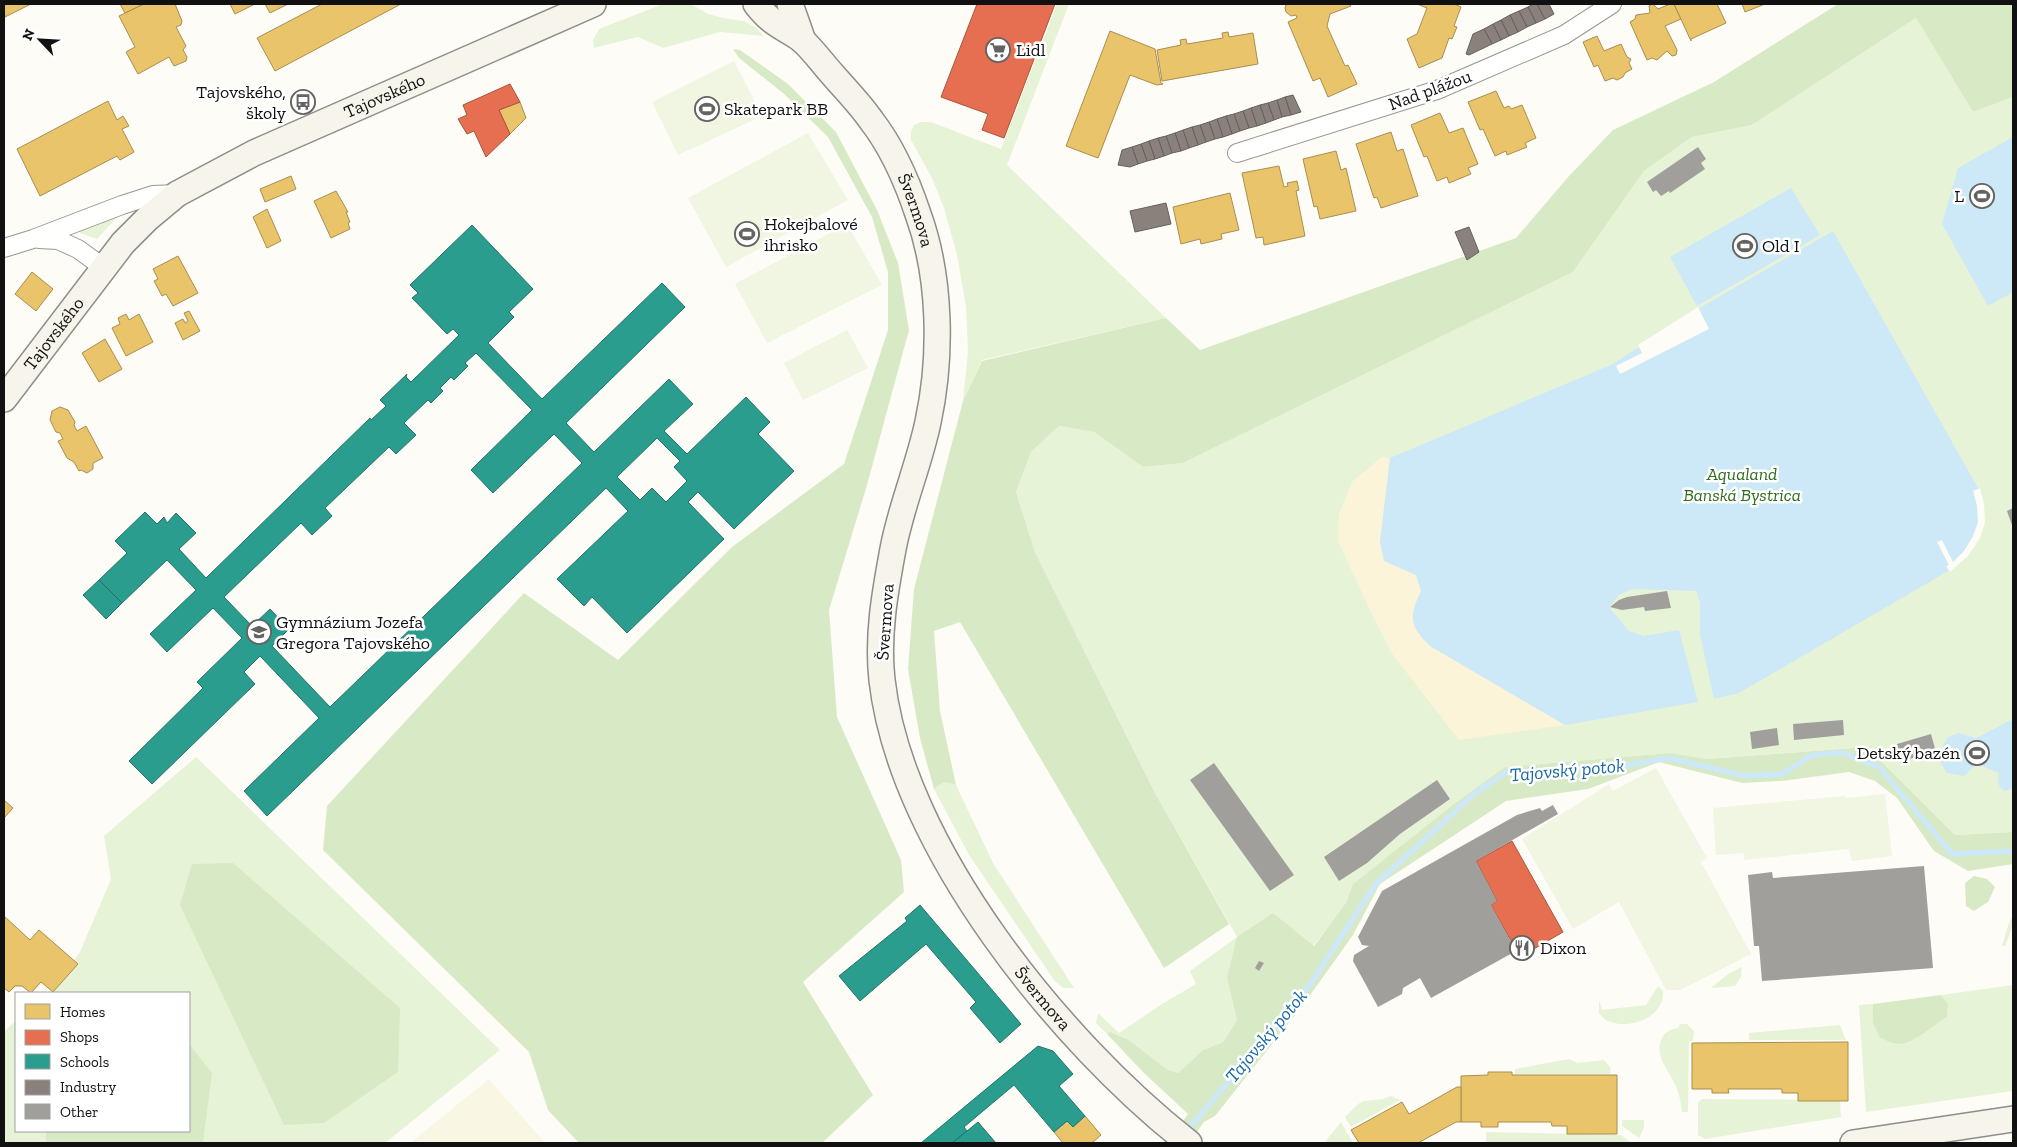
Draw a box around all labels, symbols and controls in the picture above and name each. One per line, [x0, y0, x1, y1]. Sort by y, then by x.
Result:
north arrow [15, 15, 65, 65]
text: N [19, 26, 39, 43]
supermarket icon: Lidl [985, 37, 1011, 63]
place label: Lidl [1016, 39, 1046, 61]
street label: Nad plážou [1386, 65, 1474, 115]
street label: Tajovského [340, 68, 429, 123]
place label: Tajovského, školy [196, 81, 287, 124]
bus stop icon: Tajovského, školy [290, 89, 316, 115]
sports icon: Skatepark BB [694, 96, 720, 122]
place label: Skatepark BB [724, 98, 828, 120]
street label: Švermova [893, 170, 938, 250]
sports icon: L [1969, 183, 1995, 209]
place label: L [1954, 185, 1964, 207]
place label: Hokejbalové ihrisko [764, 213, 858, 256]
sports icon: Hokejbalové ihrisko [734, 221, 760, 247]
sports icon: Old I [1732, 233, 1758, 259]
place label: Old I [1762, 235, 1800, 257]
street label: Tajovského [19, 293, 89, 375]
park label: Aqualand Banská Bystrica [1683, 463, 1801, 506]
street label: Švermova [871, 583, 899, 661]
place label: Gymnázium Jozefa Gregora Tajovského [276, 611, 430, 654]
school or university icon: Gymnázium Jozefa Gregora Tajovského [246, 619, 272, 645]
sports icon: Detský bazén [1964, 740, 1990, 766]
place label: Detský bazén [1857, 742, 1961, 764]
water label: Tajovský potok [1509, 754, 1625, 786]
restaurant icon: Dixon [1509, 935, 1535, 961]
place label: Dixon [1540, 937, 1587, 959]
street label: Švermova [1010, 962, 1076, 1035]
water label: Tajovský potok [1220, 985, 1312, 1087]
legend [15, 992, 190, 1132]
text: Homes [60, 1003, 105, 1021]
text: Shops [60, 1028, 99, 1046]
text: Schools [60, 1053, 109, 1071]
text: Industry [60, 1078, 117, 1096]
text: Other [60, 1103, 98, 1121]

